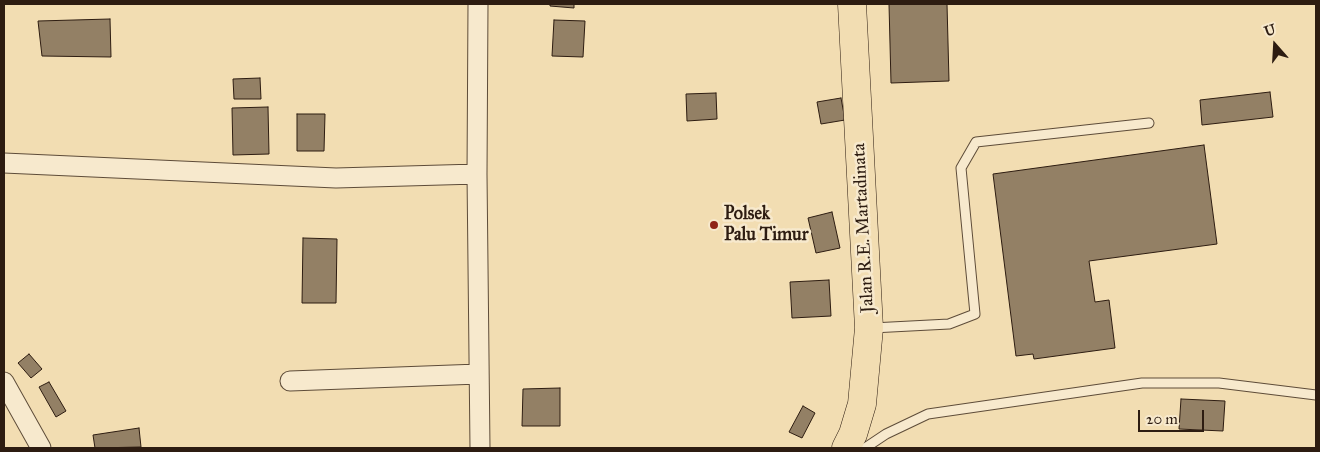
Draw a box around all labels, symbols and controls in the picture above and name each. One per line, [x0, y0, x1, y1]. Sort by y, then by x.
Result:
north arrow [1250, 20, 1300, 70]
text: U [1262, 21, 1278, 40]
street label: Jalan R.E. Martadinata [849, 143, 879, 313]
place label: Polsek Palu Timur [724, 204, 808, 246]
marker: Polsek Palu Timur [708, 219, 720, 231]
scale bar [1140, 400, 1206, 432]
text: 20 m [1146, 410, 1178, 428]

